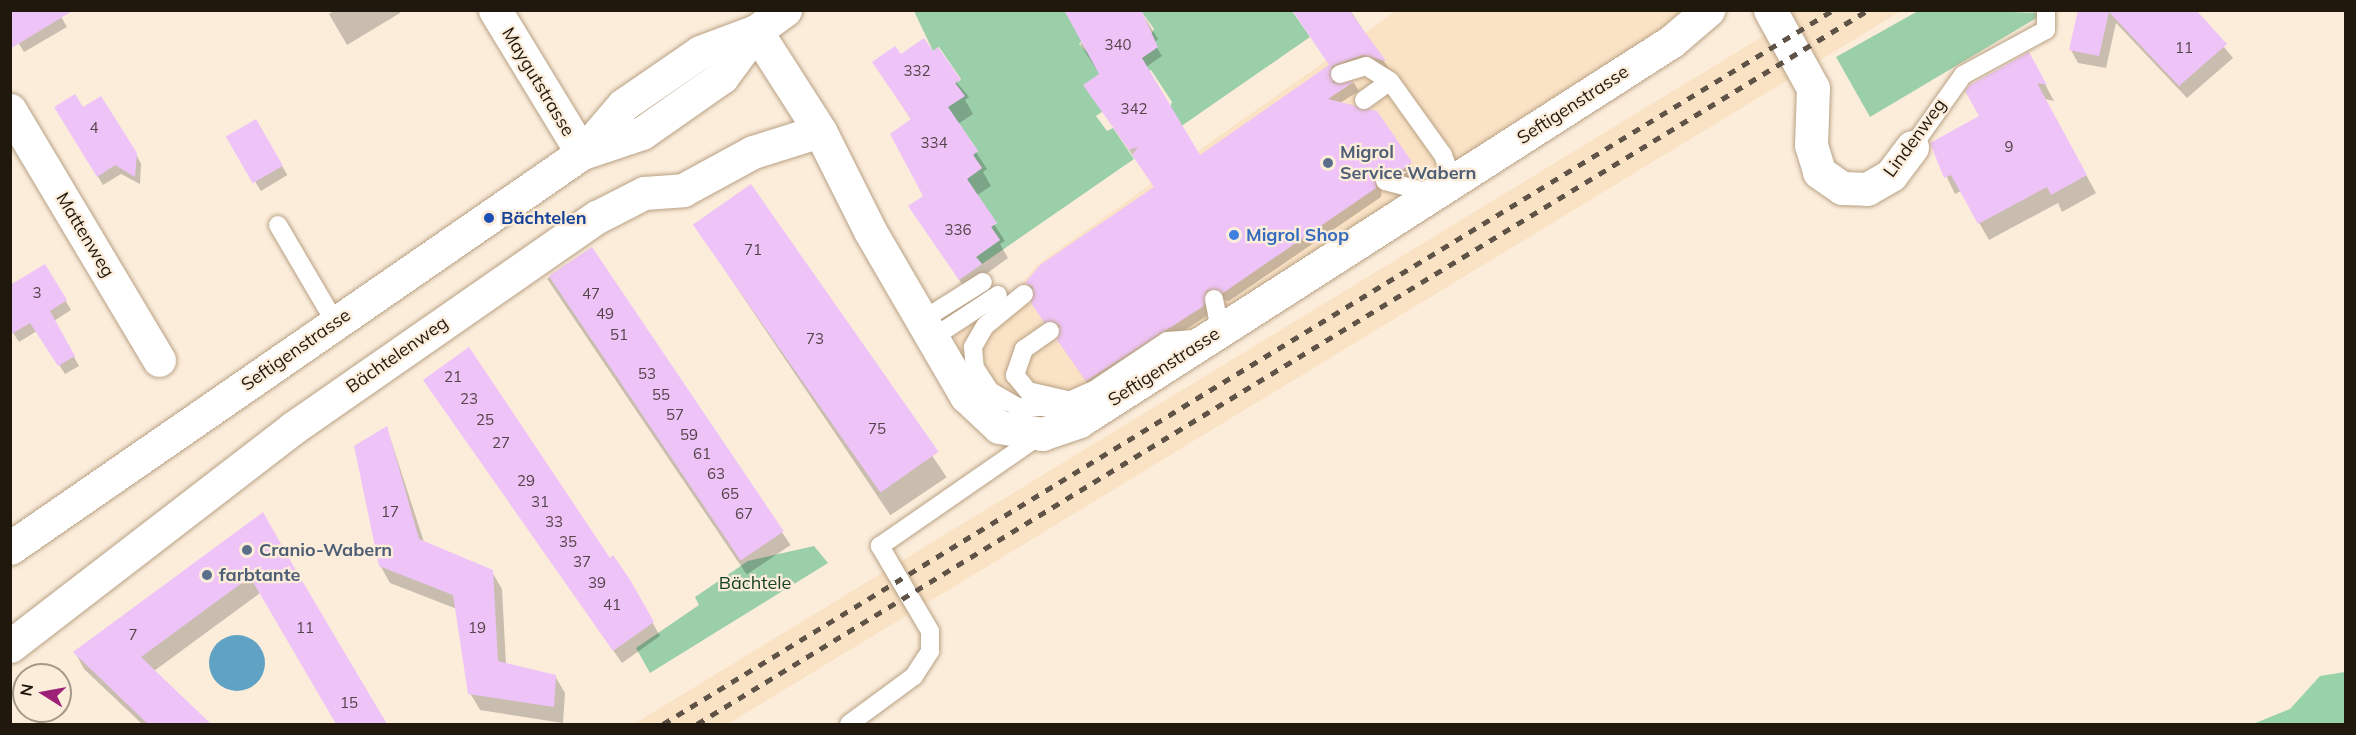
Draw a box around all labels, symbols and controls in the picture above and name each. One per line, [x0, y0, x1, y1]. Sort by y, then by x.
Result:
street label: Maygutstrasse [497, 24, 579, 140]
house number: 340 [1105, 36, 1131, 54]
house number: 11 [2175, 39, 2193, 57]
street label: Seftigenstrasse [1513, 61, 1633, 149]
house number: 332 [904, 62, 930, 80]
street label: Lindenweg [1879, 94, 1951, 182]
house number: 342 [1121, 100, 1147, 118]
house number: 4 [90, 119, 98, 137]
house number: 334 [921, 134, 947, 152]
house number: 9 [2005, 138, 2013, 156]
place label: Migrol Service Wabern [1340, 142, 1476, 184]
marker: Migrol Service Wabern [1321, 156, 1335, 170]
street label: Mattenweg [51, 189, 119, 281]
place label: Bächtelen [501, 207, 587, 229]
marker: Bächtelen [482, 211, 496, 225]
house number: 336 [945, 221, 971, 239]
place label: Migrol Shop [1246, 224, 1349, 246]
marker: Migrol Shop [1227, 228, 1241, 242]
house number: 71 [744, 241, 762, 259]
house number: 3 [33, 284, 41, 302]
house number: 47 [582, 285, 600, 303]
street label: Seftigenstrasse [237, 304, 355, 396]
house number: 49 [596, 305, 614, 323]
street label: Bächtelenweg [342, 312, 452, 398]
street label: Seftigenstrasse [1104, 323, 1224, 411]
house number: 51 [610, 326, 628, 344]
house number: 73 [806, 330, 824, 348]
house number: 53 [638, 365, 656, 383]
house number: 21 [444, 368, 462, 386]
house number: 55 [652, 386, 670, 404]
house number: 23 [460, 390, 478, 408]
house number: 57 [666, 406, 684, 424]
house number: 25 [476, 411, 494, 429]
house number: 75 [868, 420, 886, 438]
house number: 59 [680, 426, 698, 444]
house number: 27 [492, 434, 510, 452]
house number: 61 [693, 445, 711, 463]
house number: 63 [707, 465, 725, 483]
house number: 29 [517, 472, 535, 490]
house number: 65 [721, 485, 739, 503]
house number: 31 [531, 493, 549, 511]
house number: 17 [381, 503, 399, 521]
house number: 67 [735, 505, 753, 523]
house number: 33 [545, 513, 563, 531]
house number: 35 [559, 533, 577, 551]
place label: Cranio-Wabern [259, 539, 392, 561]
marker: Cranio-Wabern [240, 543, 254, 557]
house number: 37 [573, 553, 591, 571]
place label: farbtante [219, 564, 300, 586]
marker: farbtante [200, 568, 214, 582]
park label: Bächtele [719, 572, 791, 594]
house number: 39 [588, 574, 606, 592]
house number: 41 [603, 596, 621, 614]
house number: 11 [296, 619, 314, 637]
house number: 19 [468, 619, 486, 637]
house number: 7 [129, 626, 137, 644]
north arrow [12, 663, 72, 723]
text: N [15, 682, 37, 698]
house number: 15 [340, 694, 358, 712]

